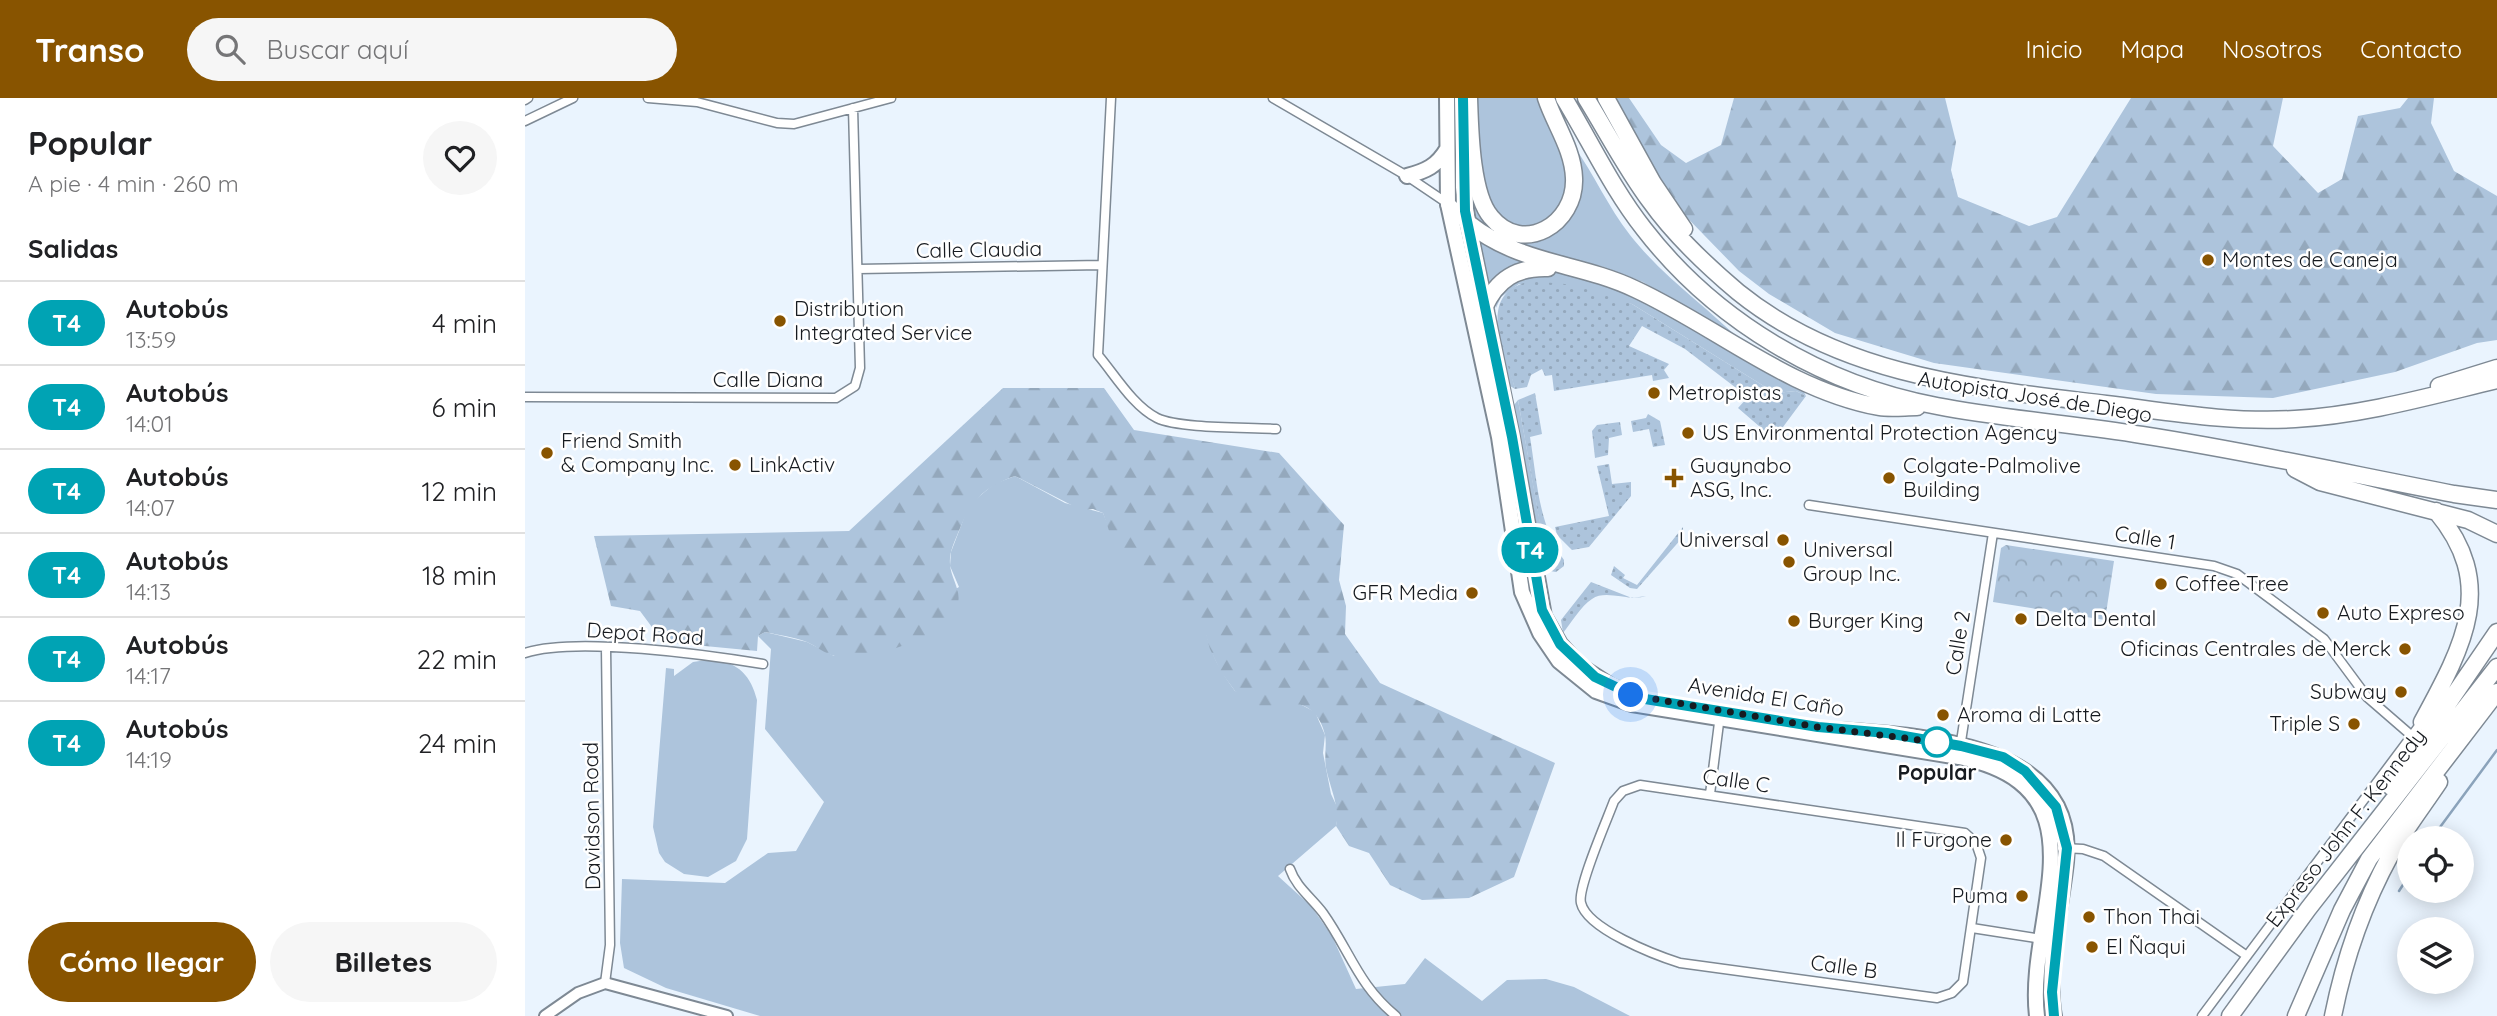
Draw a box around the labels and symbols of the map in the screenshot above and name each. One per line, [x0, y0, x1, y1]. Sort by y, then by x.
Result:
street label: Calle Claudia [916, 235, 1042, 263]
place label: Montes de Caneja [2222, 246, 2398, 272]
marker: Montes de Caneja [2200, 252, 2216, 268]
place label: Distribution Integrated Service [794, 295, 972, 345]
marker: Distribution Integrated Service [772, 313, 788, 329]
street label: Autopista José de Diego [1916, 365, 2154, 427]
street label: Calle Diana [713, 366, 823, 392]
place label: Metropistas [1668, 379, 1781, 405]
marker: Metropistas [1646, 385, 1662, 401]
place label: US Environmental Protection Agency [1702, 419, 2058, 445]
marker: US Environmental Protection Agency [1680, 425, 1696, 441]
place label: Friend Smith & Company Inc. [561, 427, 714, 477]
marker: Friend Smith & Company Inc. [539, 445, 555, 461]
place label: LinkActiv [749, 451, 835, 477]
place label: Guaynabo ASG, Inc. [1690, 452, 1791, 502]
place label: Colgate-Palmolive Building [1903, 452, 2081, 502]
marker: LinkActiv [727, 457, 743, 473]
marker: Guaynabo ASG, Inc. [1664, 468, 1684, 488]
marker: Colgate-Palmolive Building [1881, 470, 1897, 486]
street label: Calle 1 [2113, 519, 2177, 555]
place label: Universal [1679, 526, 1769, 552]
line badge: T4 [1499, 527, 1561, 573]
marker: Universal [1775, 532, 1791, 548]
place label: Universal Group Inc. [1803, 536, 1900, 586]
marker: Universal Group Inc. [1781, 554, 1797, 570]
place label: Coffee Tree [2175, 570, 2289, 596]
marker: Coffee Tree [2153, 576, 2169, 592]
place label: GFR Media [1353, 579, 1458, 605]
marker: GFR Media [1464, 585, 1480, 601]
place label: Auto Expreso [2337, 599, 2465, 625]
place label: Delta Dental [2035, 605, 2156, 631]
marker: Auto Expreso [2315, 605, 2331, 621]
place label: Burger King [1808, 607, 1924, 633]
street label: Calle 2 [1939, 609, 1975, 677]
marker: Delta Dental [2013, 611, 2029, 627]
marker: Burger King [1786, 613, 1802, 629]
street label: Depot Road [586, 616, 705, 650]
place label: Oficinas Centrales de Merck [2120, 635, 2391, 661]
marker: Oficinas Centrales de Merck [2397, 641, 2413, 657]
street label: Avenida El Caño [1686, 671, 1846, 721]
your location [1613, 677, 1648, 712]
place label: Subway [2310, 678, 2387, 704]
marker: Subway [2393, 684, 2409, 700]
place label: Aroma di Latte [1957, 701, 2101, 727]
marker: Aroma di Latte [1935, 707, 1951, 723]
place label: Triple S [2269, 710, 2340, 736]
marker: Triple S [2346, 716, 2362, 732]
street label: Expreso John F. Kennedy [2260, 723, 2431, 932]
marker: Popular [1922, 727, 1952, 757]
street label: Davidson Road [577, 742, 605, 890]
place label: Popular [1897, 759, 1977, 785]
street label: Calle C [1701, 762, 1772, 798]
place label: Il Furgone [1896, 826, 1992, 852]
marker: Il Furgone [1998, 832, 2014, 848]
place label: Puma [1952, 882, 2008, 908]
marker: Puma [2014, 888, 2030, 904]
place label: Thon Thai [2103, 903, 2200, 929]
marker: Thon Thai [2081, 909, 2097, 925]
place label: El Ñaqui [2106, 933, 2186, 959]
marker: El Ñaqui [2084, 939, 2100, 955]
street label: Calle B [1809, 948, 1879, 984]

